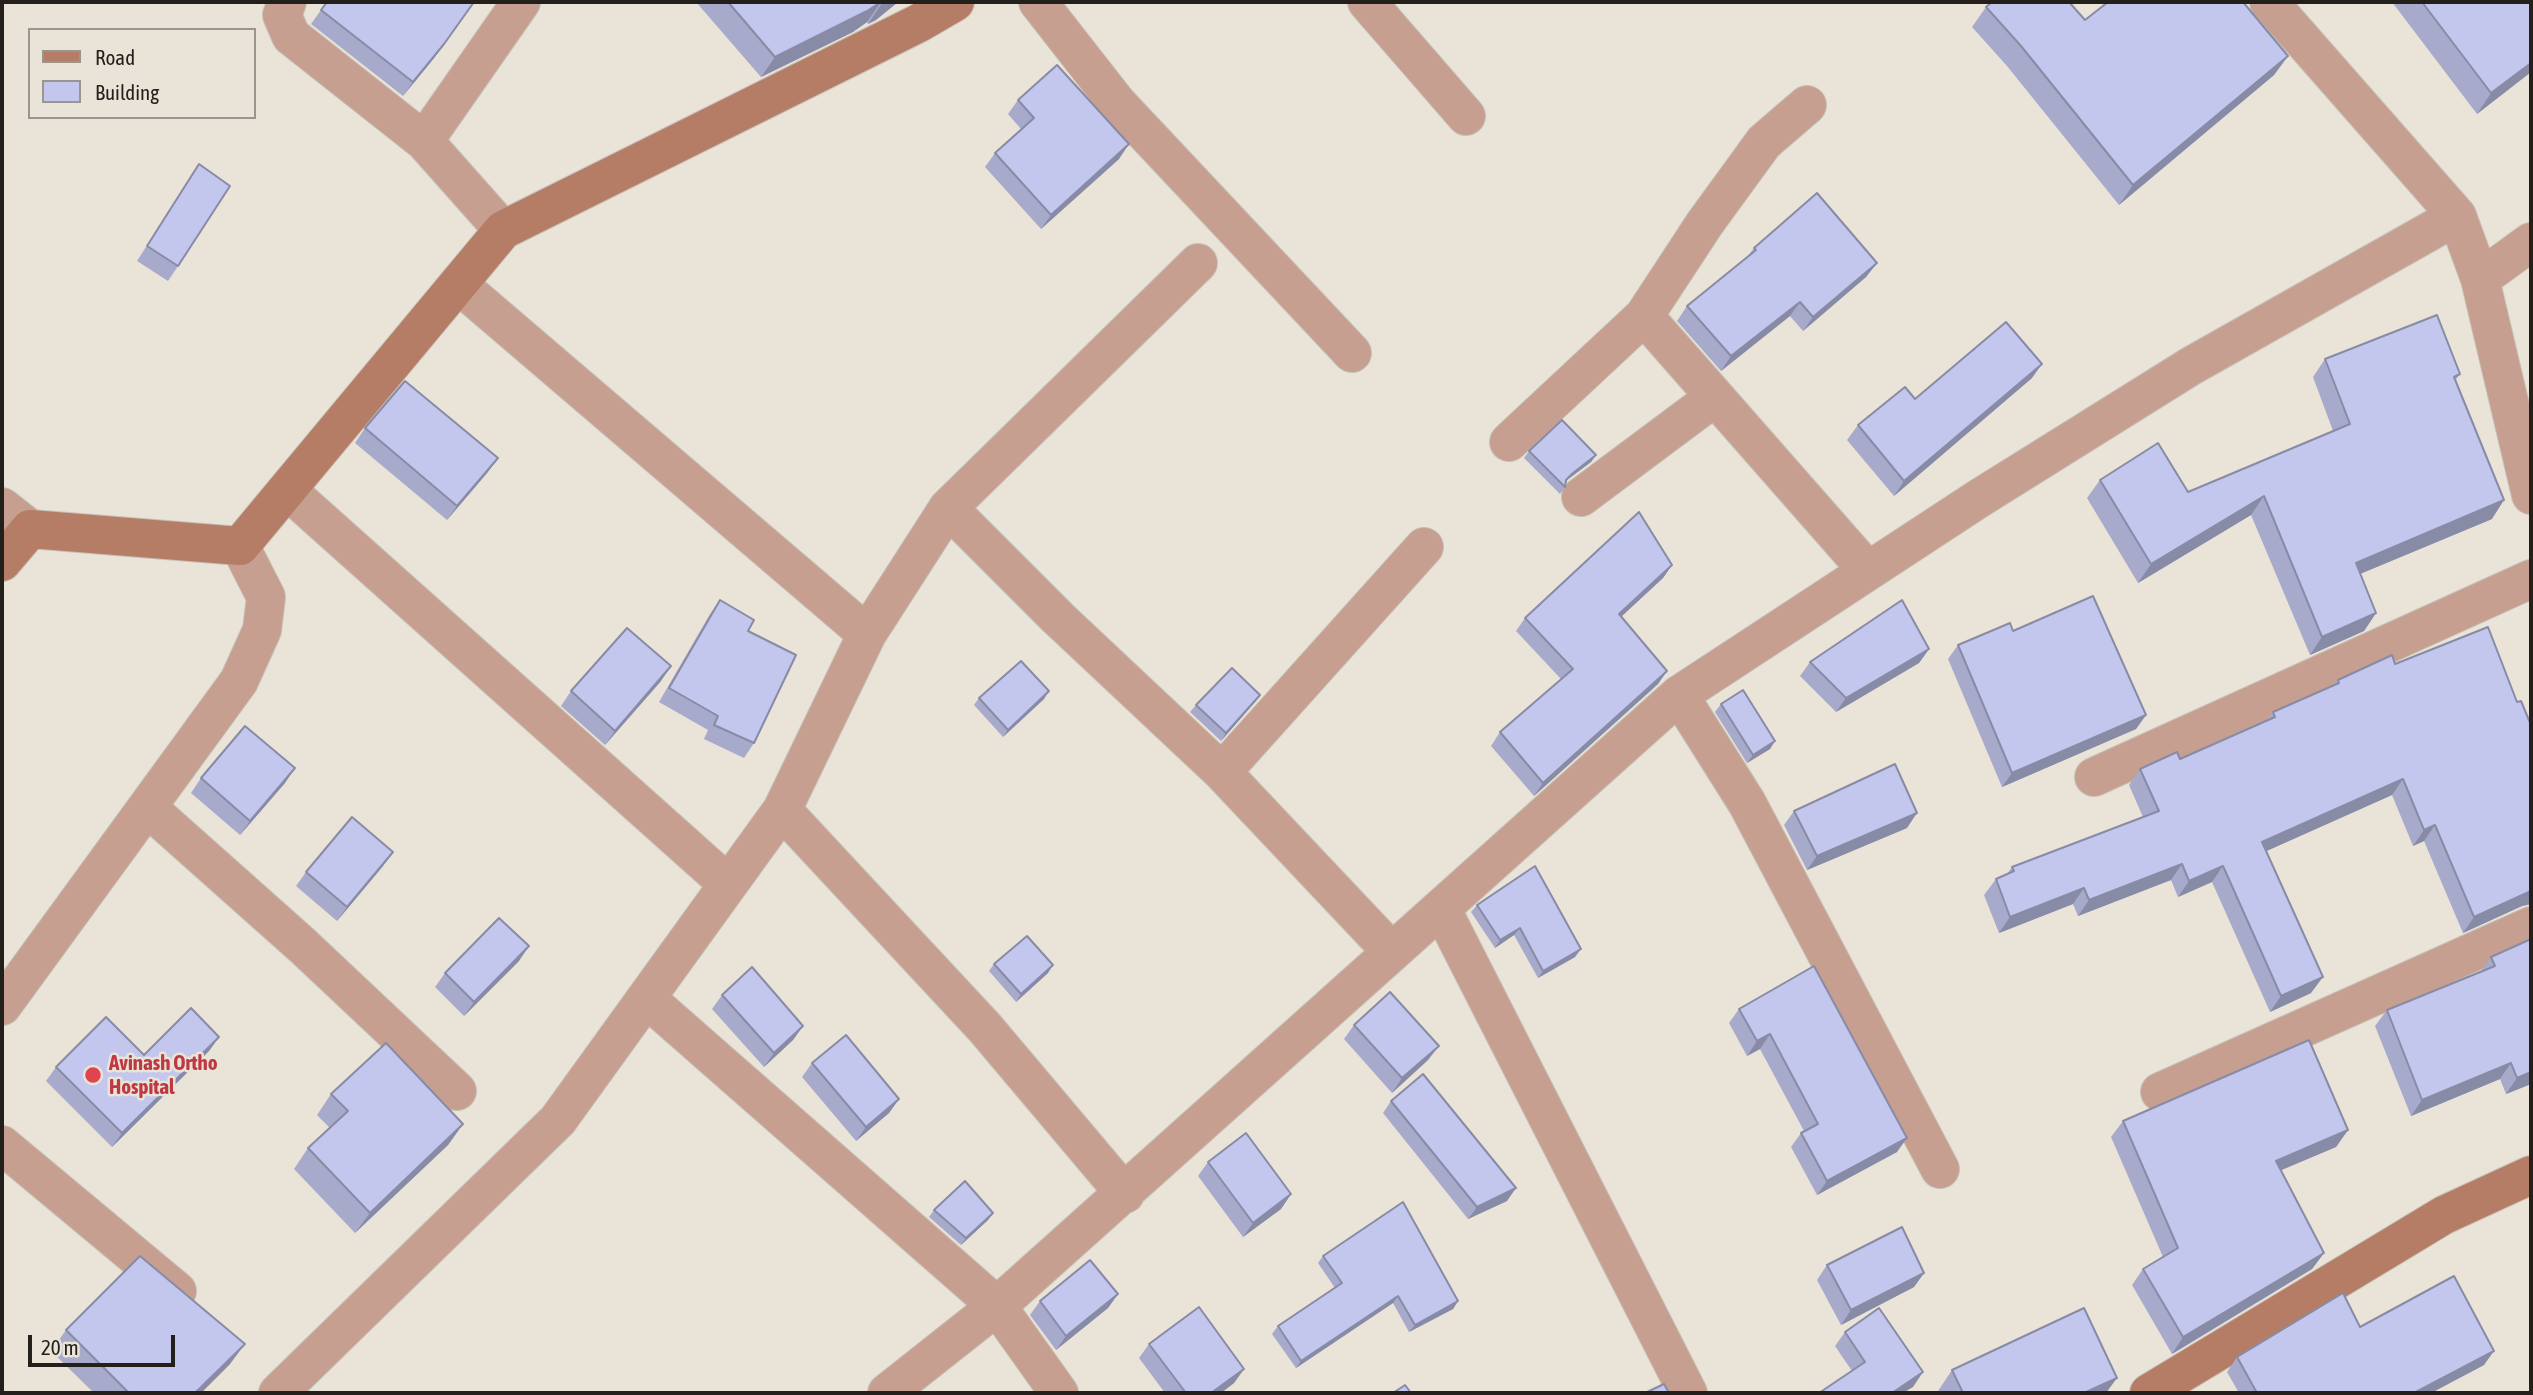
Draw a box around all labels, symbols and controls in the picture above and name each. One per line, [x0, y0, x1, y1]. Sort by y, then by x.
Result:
legend [28, 28, 256, 119]
text: Road [95, 45, 135, 69]
text: Building [95, 80, 159, 104]
place label: Avinash Ortho Hospital [109, 1050, 218, 1100]
marker: Avinash Ortho Hospital [83, 1065, 103, 1085]
scale bar [32, 1322, 178, 1366]
text: 20 m [41, 1335, 79, 1359]

